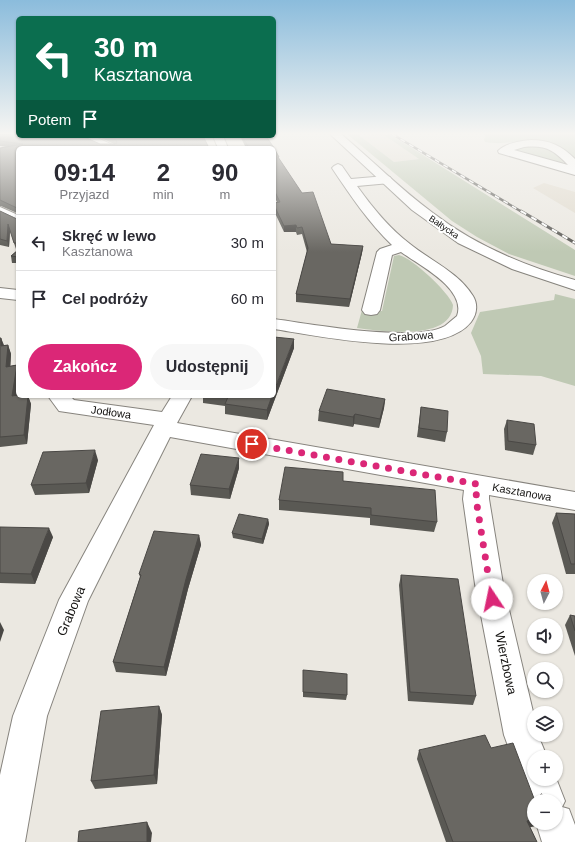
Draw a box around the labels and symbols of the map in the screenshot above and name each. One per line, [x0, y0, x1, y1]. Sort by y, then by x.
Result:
street label: Bałtycka [427, 213, 461, 241]
street label: Grabowa [388, 328, 435, 344]
street label: Jodłowa [90, 403, 133, 421]
pin [235, 427, 269, 461]
street label: Kasztanowa [491, 481, 553, 503]
north arrow [527, 574, 563, 610]
position arrow [471, 578, 513, 620]
street label: Grabowa [54, 583, 89, 638]
street label: Wierzbowa [492, 630, 520, 697]

